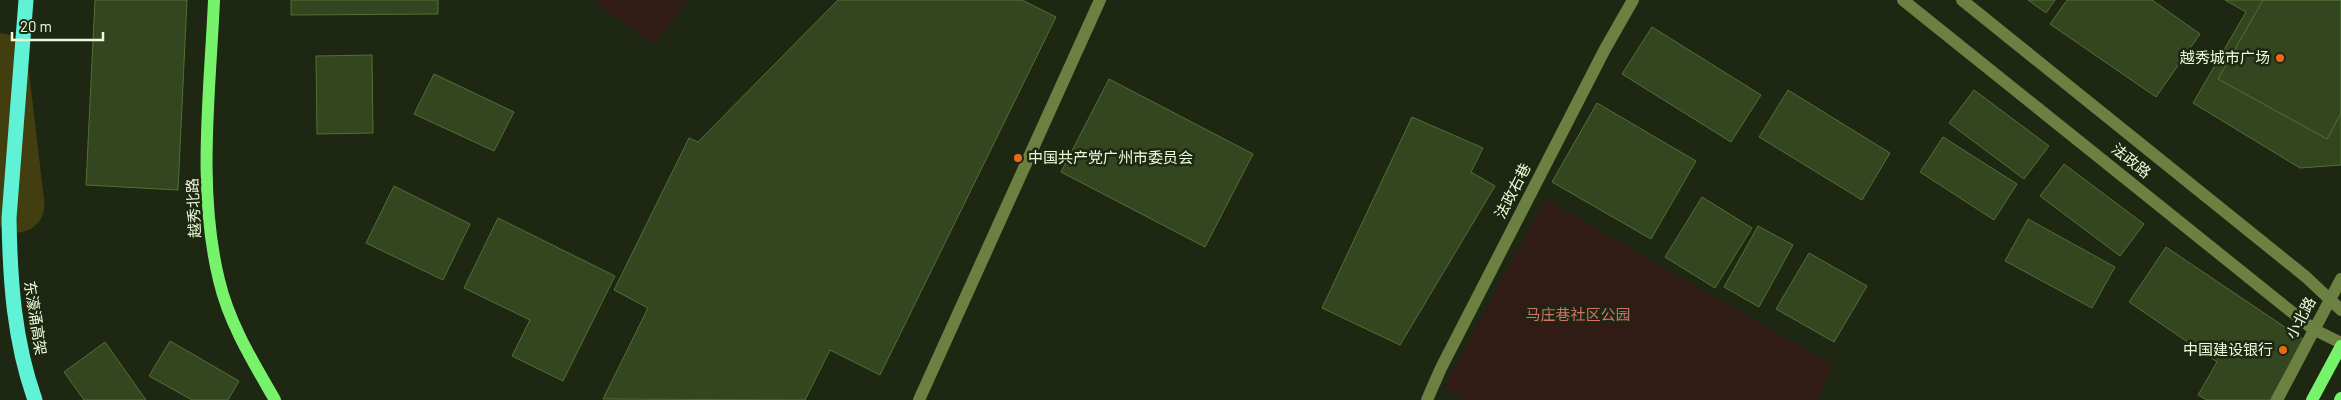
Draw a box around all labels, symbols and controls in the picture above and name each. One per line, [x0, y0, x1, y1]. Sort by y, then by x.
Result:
scale bar [12, 10, 104, 42]
text: 20 m [20, 17, 52, 35]
place label: 越秀城市广场 [2180, 48, 2270, 66]
marker: 越秀城市广场 [2274, 52, 2286, 64]
street label: 法政路 [2108, 139, 2155, 181]
place label: 中国共产党广州市委员会 [1028, 148, 1193, 166]
marker: 中国共产党广州市委员会 [1012, 152, 1024, 164]
street label: 法政右巷 [1490, 160, 1534, 221]
street label: 越秀北路 [182, 178, 204, 238]
street label: 东濠涌高架 [21, 279, 51, 356]
street label: 小北路 [2282, 293, 2319, 342]
park label: 马庄巷社区公园 [1525, 305, 1631, 323]
place label: 中国建设银行 [2183, 340, 2273, 358]
marker: 中国建设银行 [2277, 344, 2289, 356]

